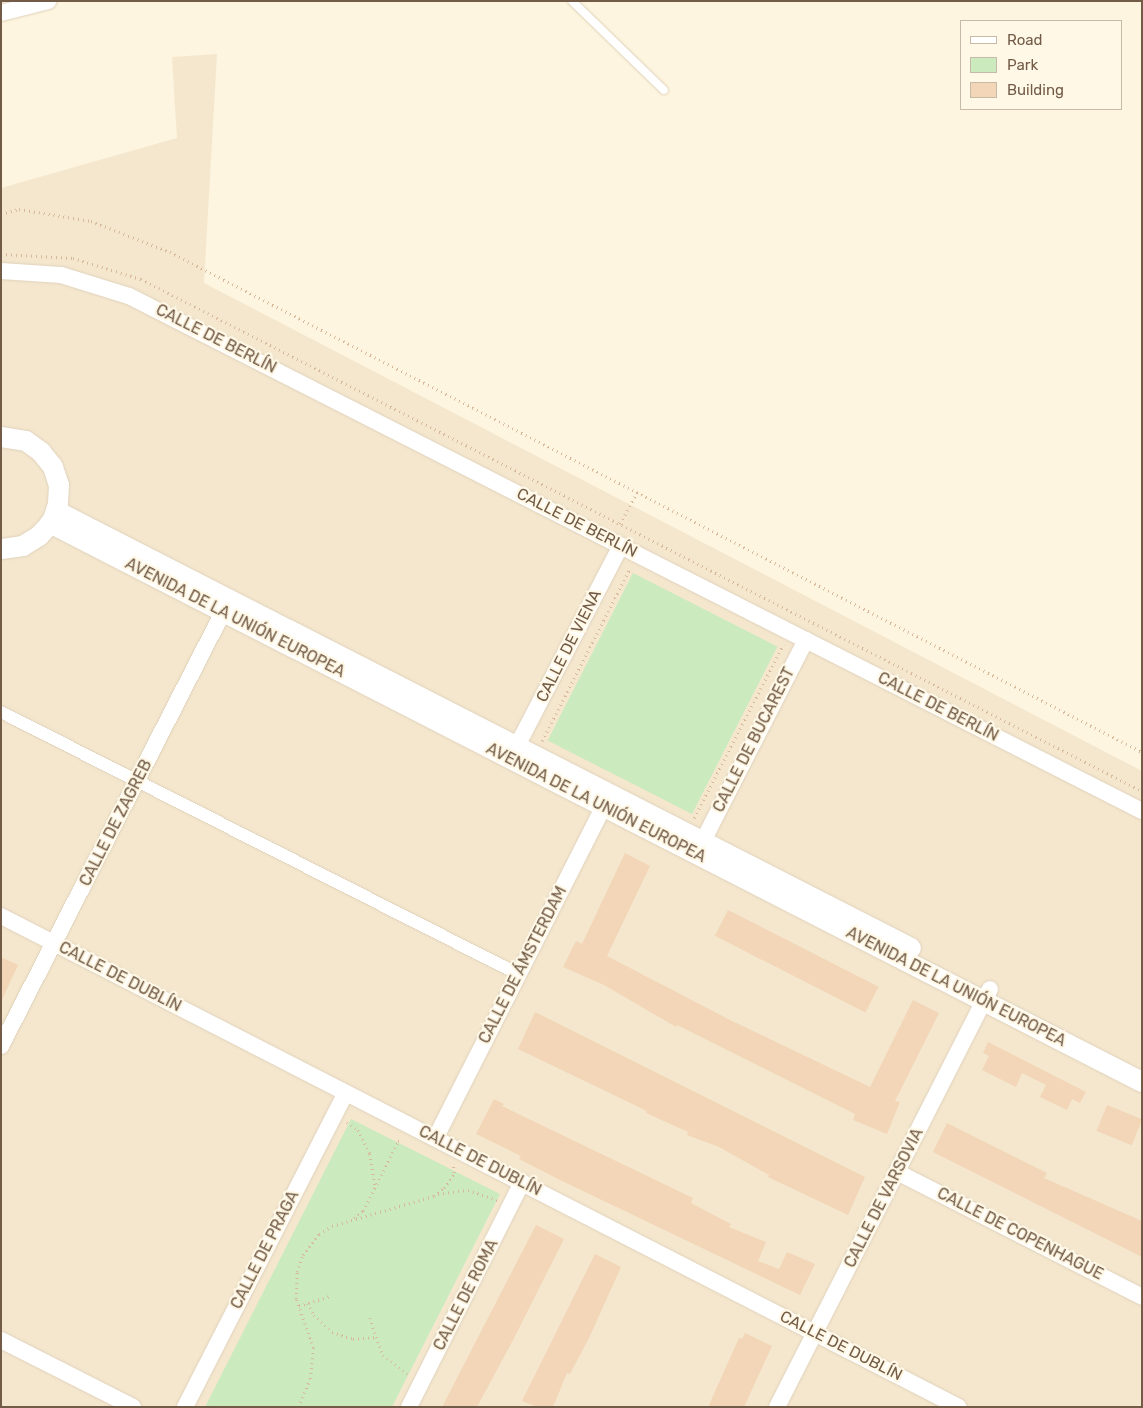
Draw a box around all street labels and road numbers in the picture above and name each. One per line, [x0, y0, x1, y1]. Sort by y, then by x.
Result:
street label: CALLE DE BERLÍN [152, 300, 280, 378]
street label: CALLE DE BERLÍN [513, 484, 641, 562]
street label: AVENIDA DE LA UNIÓN EUROPEA [122, 554, 348, 682]
street label: CALLE DE VIENA [532, 586, 606, 706]
street label: CALLE DE BUCAREST [709, 664, 799, 816]
street label: CALLE DE BERLÍN [874, 668, 1002, 746]
street label: AVENIDA DE LA UNIÓN EUROPEA [483, 739, 709, 867]
street label: CALLE DE ZAGREB [76, 757, 156, 889]
street label: CALLE DE ÁMSTERDAM [475, 883, 571, 1047]
street label: AVENIDA DE LA UNIÓN EUROPEA [843, 923, 1069, 1051]
street label: CALLE DE DUBLÍN [56, 938, 184, 1016]
street label: CALLE DE DUBLÍN [416, 1122, 544, 1200]
street label: CALLE DE VARSOVIA [840, 1125, 928, 1271]
street label: CALLE DE COPENHAGUE [934, 1184, 1106, 1284]
street label: CALLE DE PRAGA [227, 1188, 303, 1312]
street label: CALLE DE ROMA [430, 1236, 502, 1354]
street label: CALLE DE DUBLÍN [777, 1307, 905, 1385]

